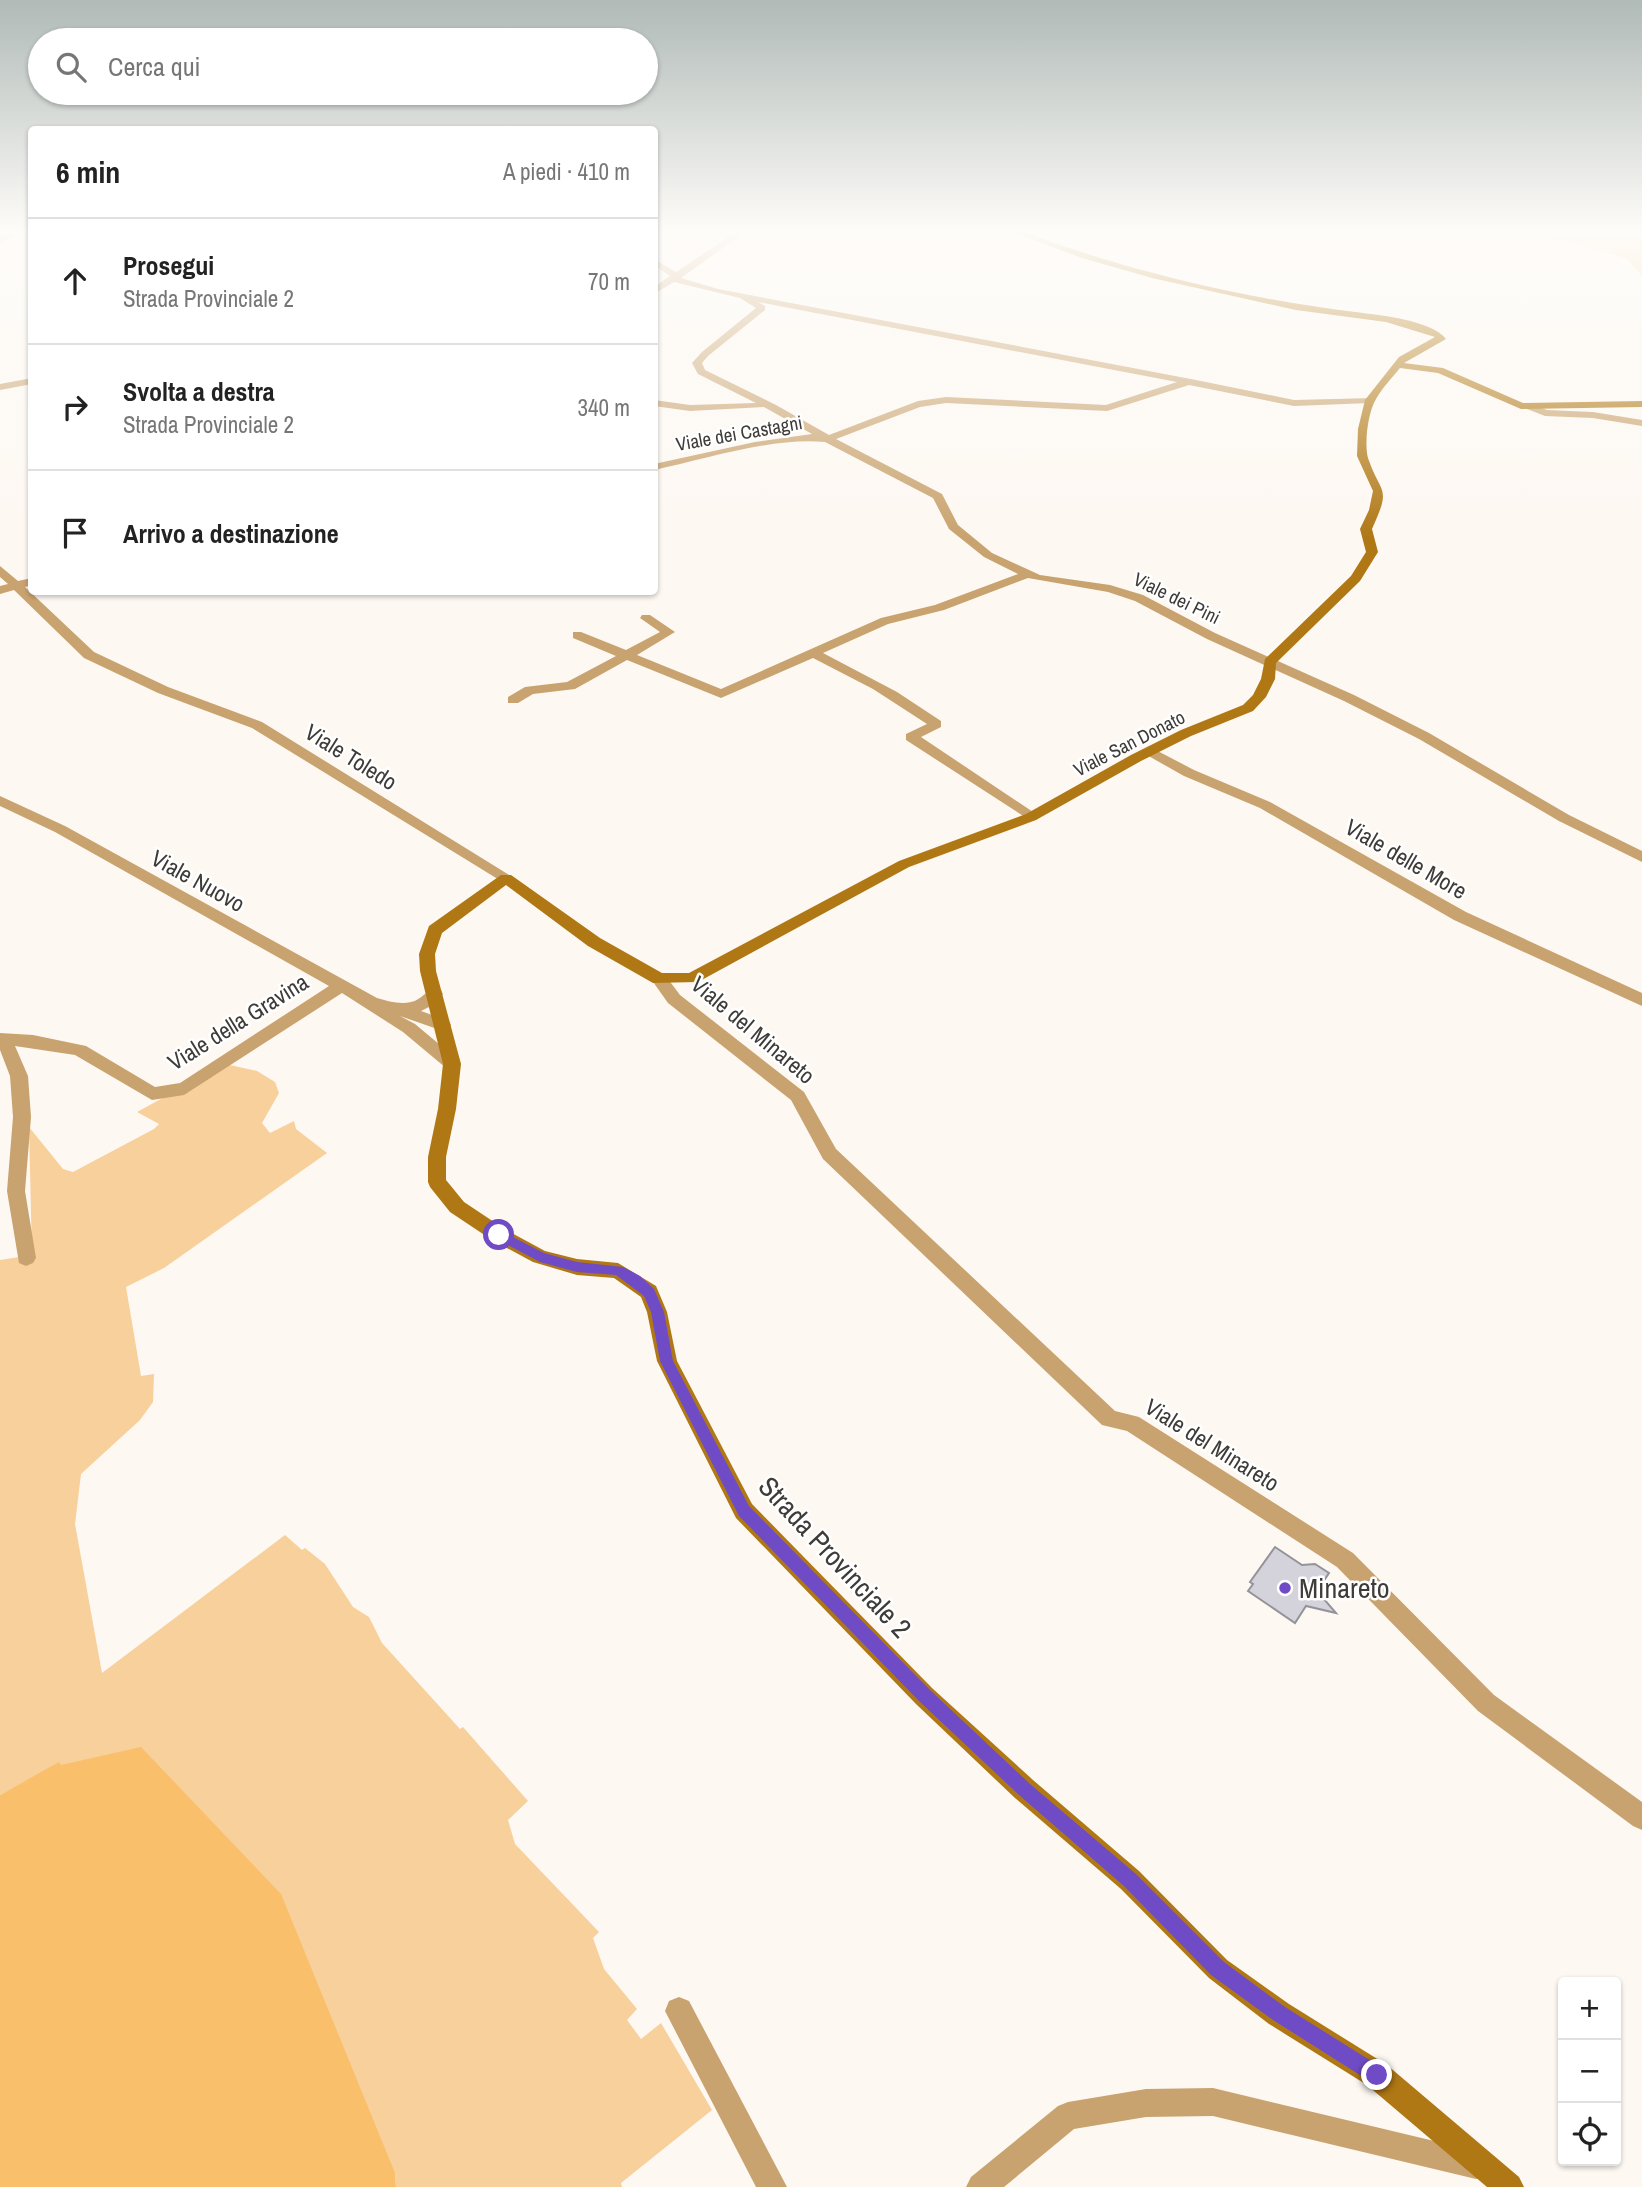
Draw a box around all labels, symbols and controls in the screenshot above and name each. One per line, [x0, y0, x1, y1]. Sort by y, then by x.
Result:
search box [28, 28, 658, 105]
icon: search [52, 48, 90, 86]
text: Cerca qui [108, 49, 200, 84]
text: 6 min [56, 152, 120, 192]
text: A piedi · 410 m [503, 156, 630, 187]
text: Prosegui [123, 248, 214, 283]
icon: ahead [56, 262, 94, 300]
text: 70 m [588, 266, 630, 297]
text: Strada Provinciale 2 [123, 283, 294, 314]
text: Svolta a destra [123, 374, 275, 409]
icon: right [56, 388, 94, 426]
text: 340 m [578, 392, 630, 423]
text: Strada Provinciale 2 [123, 409, 294, 440]
street label: Viale dei Castagni [674, 409, 804, 457]
icon: arrive [56, 514, 94, 552]
text: Arrivo a destinazione [123, 516, 339, 551]
street label: Viale dei Pini [1129, 566, 1225, 630]
street label: Viale San Donato [1069, 704, 1189, 782]
street label: Viale Toledo [299, 716, 403, 797]
street label: Viale delle More [1340, 811, 1473, 906]
street label: Viale Nuovo [146, 842, 251, 919]
street label: Viale della Gravina [162, 966, 314, 1077]
street label: Viale del Minareto [685, 969, 822, 1091]
route start [483, 1219, 514, 1250]
street label: Viale del Minareto [1139, 1391, 1285, 1498]
street label: Strada Provinciale 2 [750, 1468, 920, 1646]
place label: Minareto [1299, 1569, 1390, 1607]
marker: Minareto [1277, 1580, 1293, 1596]
map controls [1558, 1977, 1621, 2166]
button: + [1558, 1977, 1621, 2040]
button: − [1558, 2040, 1621, 2103]
route end [1361, 2059, 1392, 2090]
button: locate [1558, 2103, 1621, 2166]

